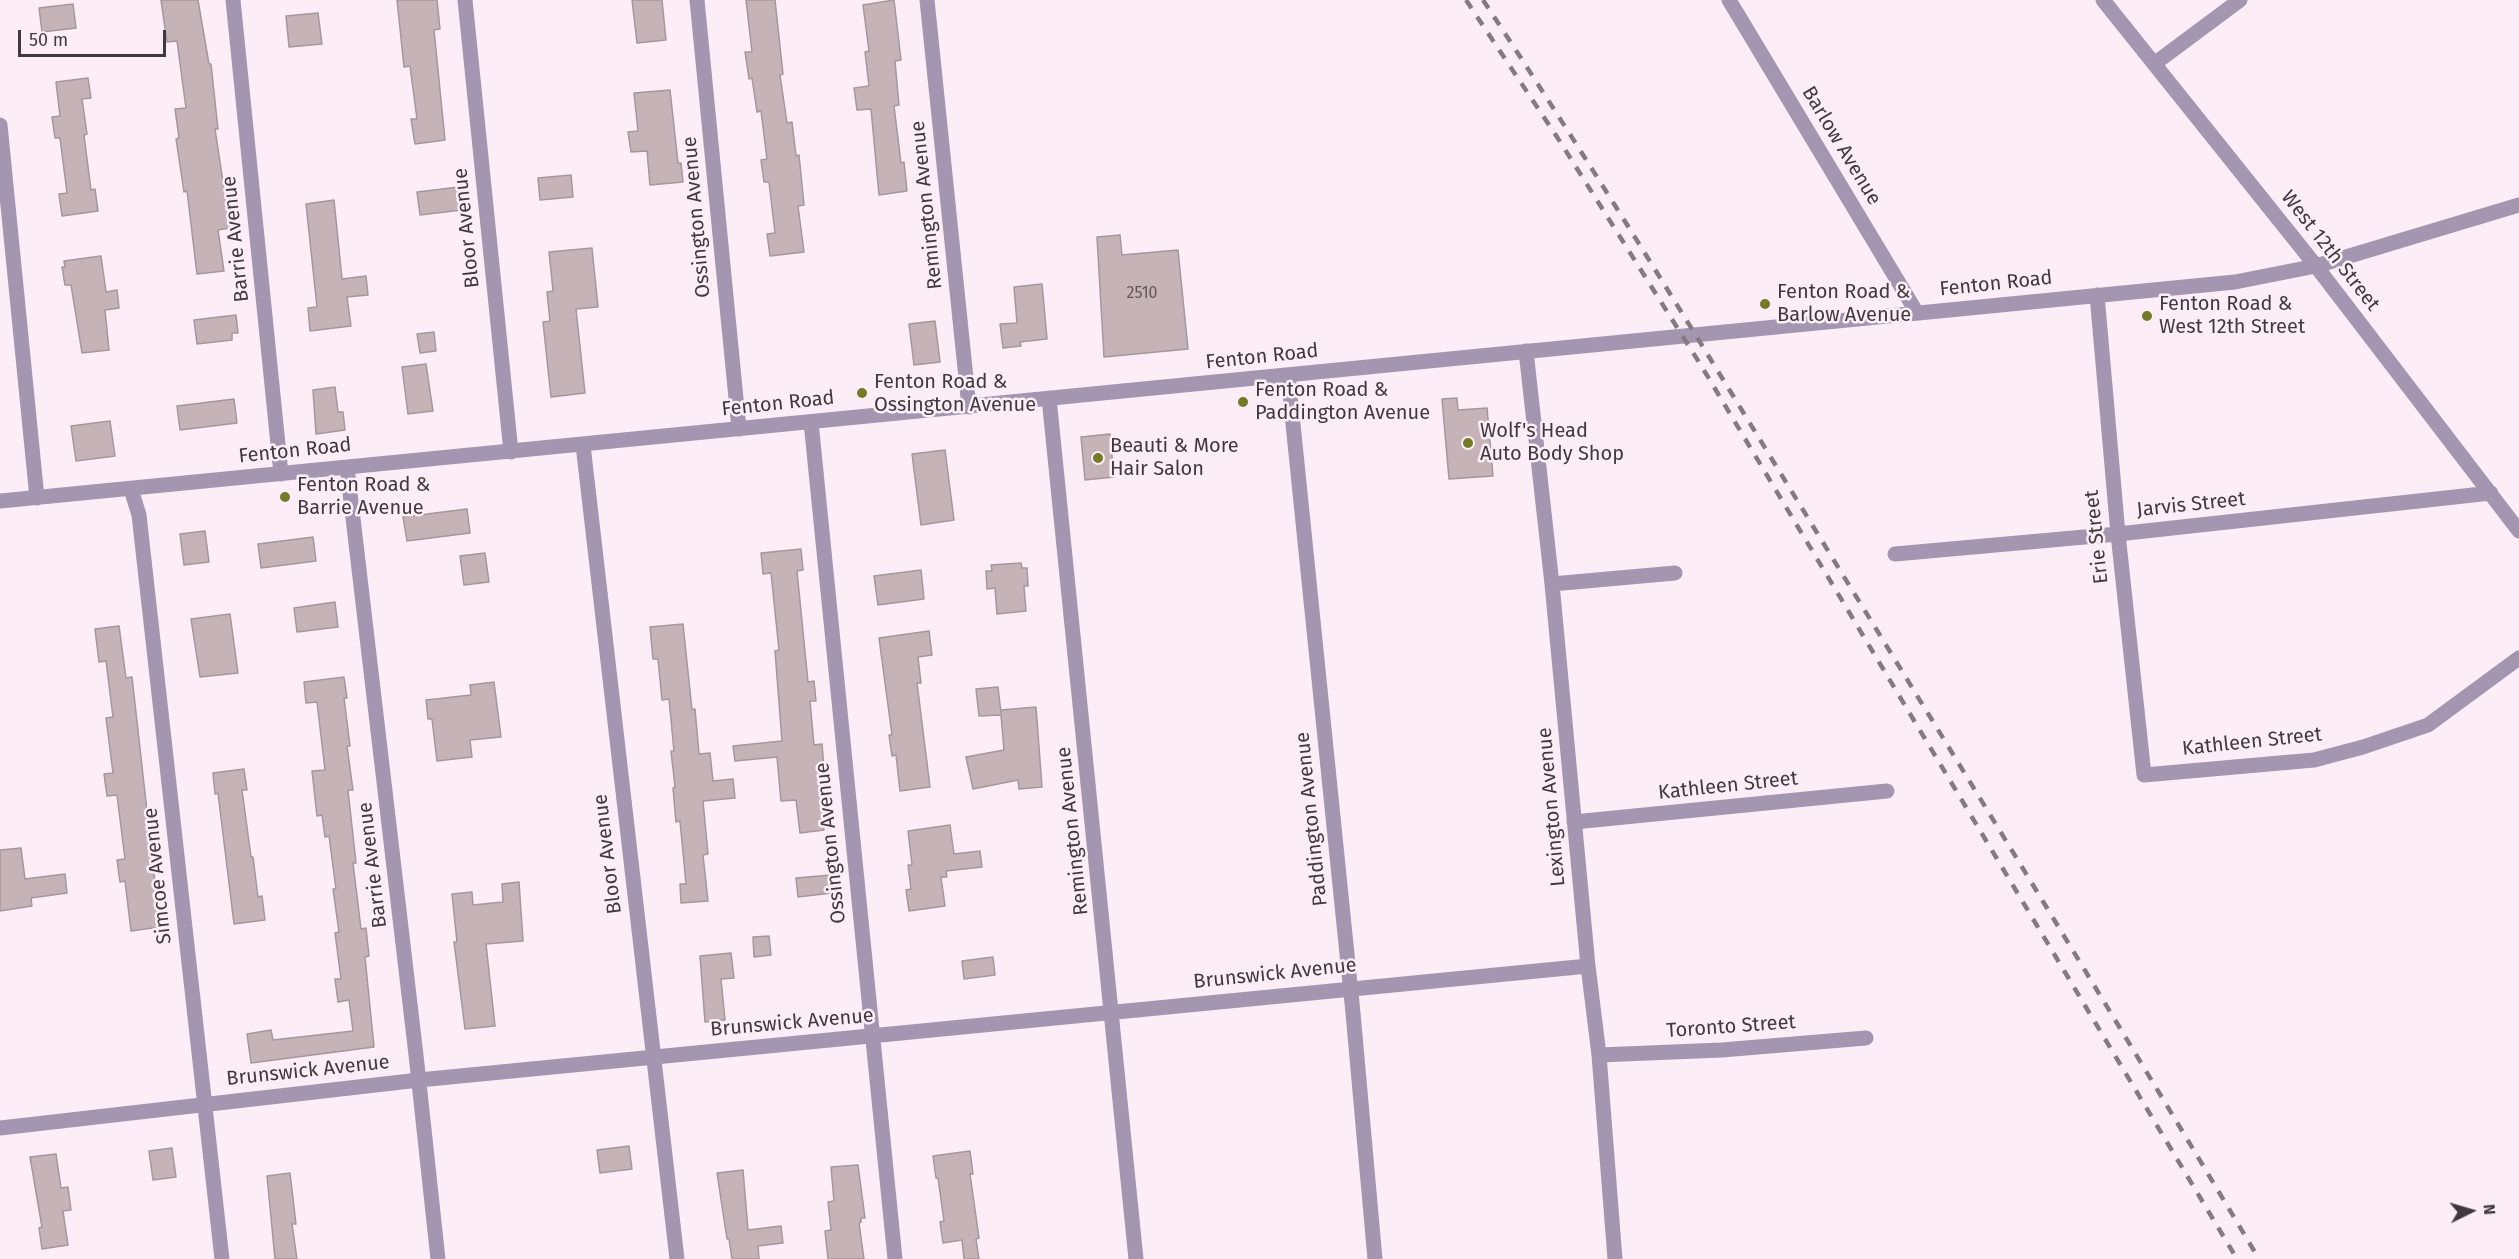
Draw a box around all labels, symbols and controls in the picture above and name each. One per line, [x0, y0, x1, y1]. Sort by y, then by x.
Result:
scale bar [21, 18, 170, 56]
text: 50 m [29, 29, 68, 51]
street label: Barlow Avenue [1796, 82, 1886, 210]
street label: Remington Avenue [906, 119, 948, 291]
street label: Ossington Avenue [678, 135, 716, 299]
street label: Bloor Avenue [449, 167, 485, 289]
street label: Barrie Avenue [217, 175, 255, 303]
street label: West 12th Street [2276, 186, 2384, 316]
street label: Fenton Road [1938, 266, 2054, 302]
place label: Fenton Road & Barlow Avenue [1777, 280, 1911, 327]
house number: 2510 [1127, 284, 1157, 304]
place label: Fenton Road & West 12th Street [2159, 292, 2305, 339]
marker: Fenton Road & Barlow Avenue [1758, 297, 1772, 311]
marker: Fenton Road & West 12th Street [2140, 309, 2154, 323]
street label: Fenton Road [1204, 339, 1320, 375]
place label: Fenton Road & Ossington Avenue [874, 370, 1036, 417]
place label: Fenton Road & Paddington Avenue [1255, 378, 1430, 425]
street label: Fenton Road [720, 386, 836, 422]
marker: Fenton Road & Ossington Avenue [855, 386, 869, 400]
marker: Fenton Road & Paddington Avenue [1236, 395, 1250, 409]
place label: Wolf's Head Auto Body Shop [1480, 419, 1624, 466]
street label: Fenton Road [237, 433, 353, 469]
place label: Beauti & More Hair Salon [1110, 434, 1239, 481]
marker: Wolf's Head Auto Body Shop [1461, 436, 1475, 450]
marker: Beauti & More Hair Salon [1091, 451, 1105, 465]
place label: Fenton Road & Barrie Avenue [297, 473, 430, 520]
street label: Jarvis Street [2136, 487, 2246, 523]
street label: Erie Street [2080, 489, 2114, 585]
marker: Fenton Road & Barrie Avenue [278, 490, 292, 504]
street label: Kathleen Street [2181, 723, 2323, 761]
street label: Lexington Avenue [1533, 726, 1571, 888]
street label: Paddington Avenue [1291, 731, 1333, 907]
street label: Remington Avenue [1052, 745, 1094, 917]
street label: Ossington Avenue [811, 761, 851, 925]
street label: Kathleen Street [1657, 767, 1799, 805]
street label: Bloor Avenue [589, 793, 627, 915]
street label: Barrie Avenue [353, 801, 393, 929]
street label: Simcoe Avenue [139, 807, 177, 945]
street label: Brunswick Avenue [1192, 953, 1358, 995]
street label: Brunswick Avenue [709, 1004, 875, 1042]
street label: Toronto Street [1666, 1011, 1796, 1043]
street label: Brunswick Avenue [225, 1050, 391, 1092]
north arrow [2441, 1181, 2501, 1241]
text: N [2480, 1203, 2499, 1215]

